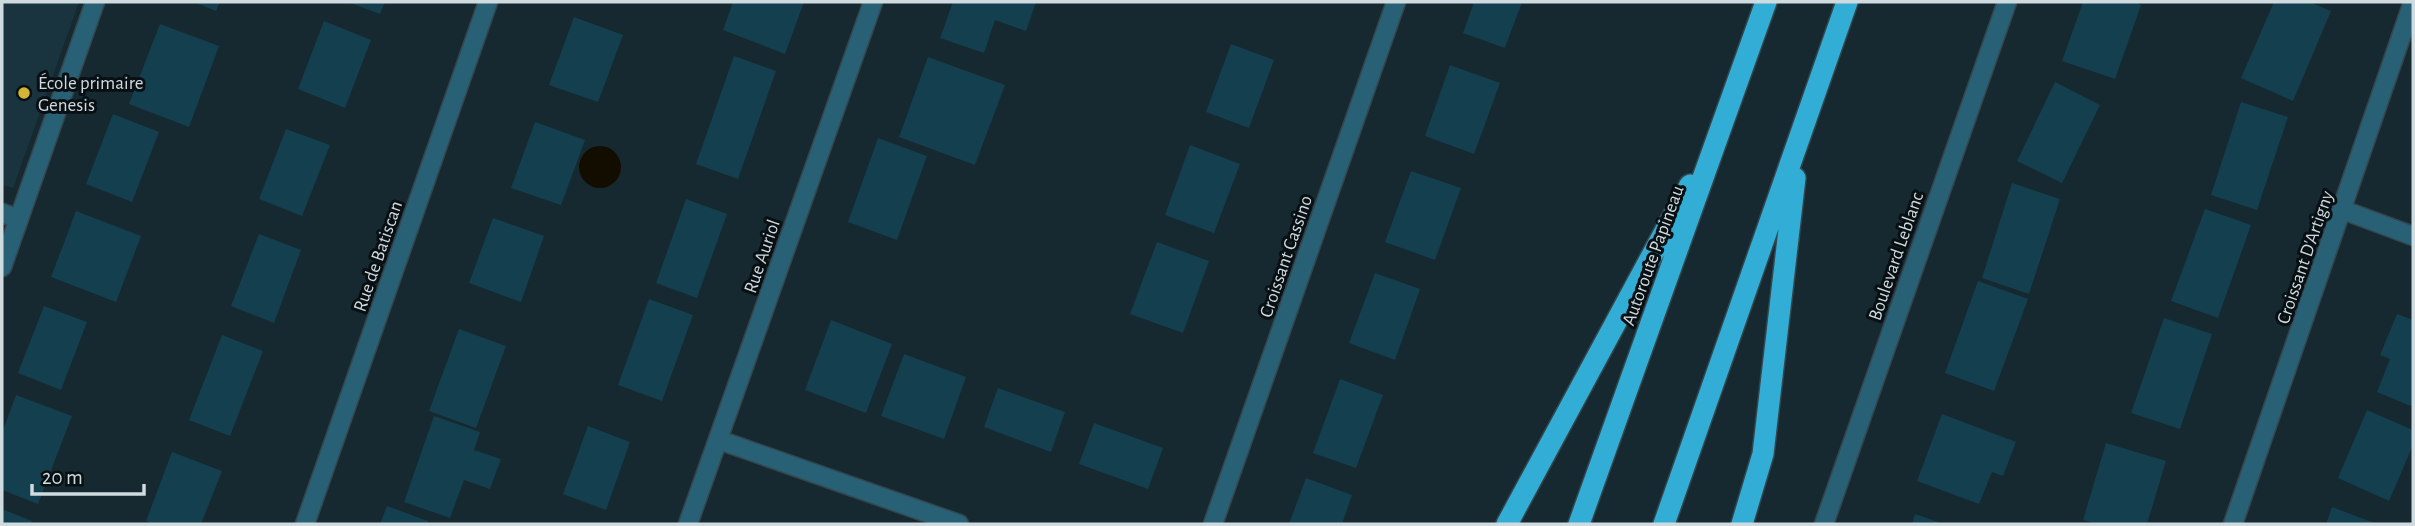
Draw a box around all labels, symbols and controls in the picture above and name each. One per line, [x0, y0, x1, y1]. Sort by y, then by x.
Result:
place label: École primaire Genesis [38, 72, 144, 115]
marker: École primaire Genesis [16, 85, 32, 101]
street label: Autoroute Papineau [1619, 183, 1688, 328]
street label: Croissant D'Artigny [2274, 188, 2337, 327]
street label: Boulevard Leblanc [1866, 190, 1927, 323]
street label: Croissant Cassino [1257, 193, 1316, 320]
street label: Rue de Batiscan [351, 199, 406, 314]
street label: Rue Auriol [741, 217, 784, 296]
scale bar [32, 452, 144, 496]
text: 20 m [42, 467, 83, 488]

